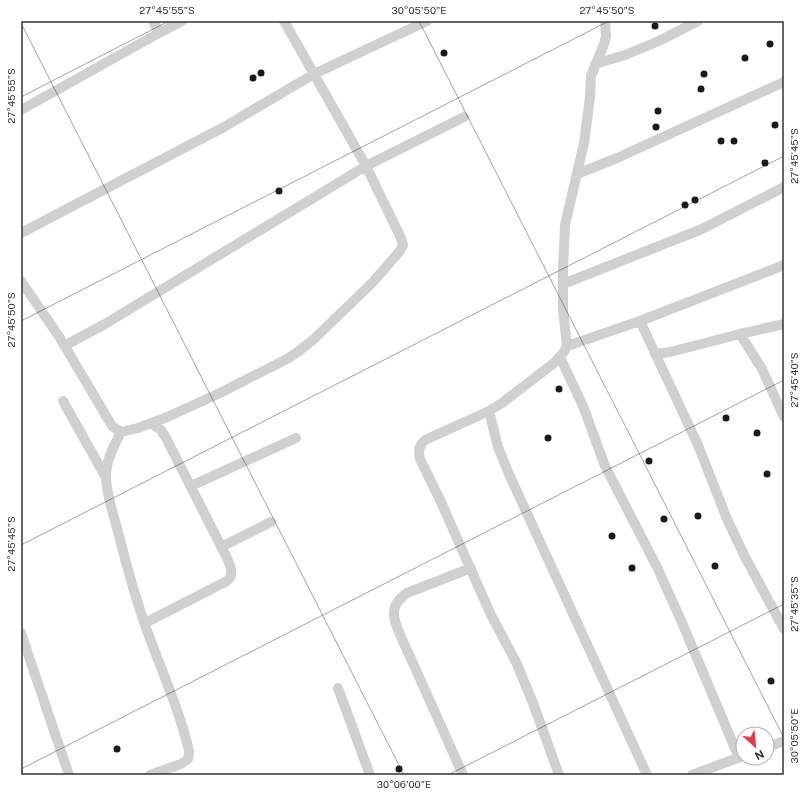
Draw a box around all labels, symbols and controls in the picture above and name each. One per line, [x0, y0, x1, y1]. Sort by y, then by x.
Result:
text: 27°45'55"S [139, 4, 195, 16]
text: 30°05'50"E [392, 4, 446, 16]
text: 27°45'50"S [579, 4, 635, 16]
text: 27°45'55"S [5, 68, 17, 124]
text: 27°45'45"S [788, 128, 800, 184]
text: 27°45'50"S [5, 292, 17, 348]
text: 27°45'40"S [788, 352, 800, 408]
text: 27°45'45"S [5, 516, 17, 572]
text: 27°45'35"S [788, 576, 800, 632]
text: 30°05'50"E [788, 709, 800, 763]
north arrow [735, 726, 775, 766]
text: N [753, 748, 766, 762]
text: 30°06'00"E [377, 778, 431, 790]

